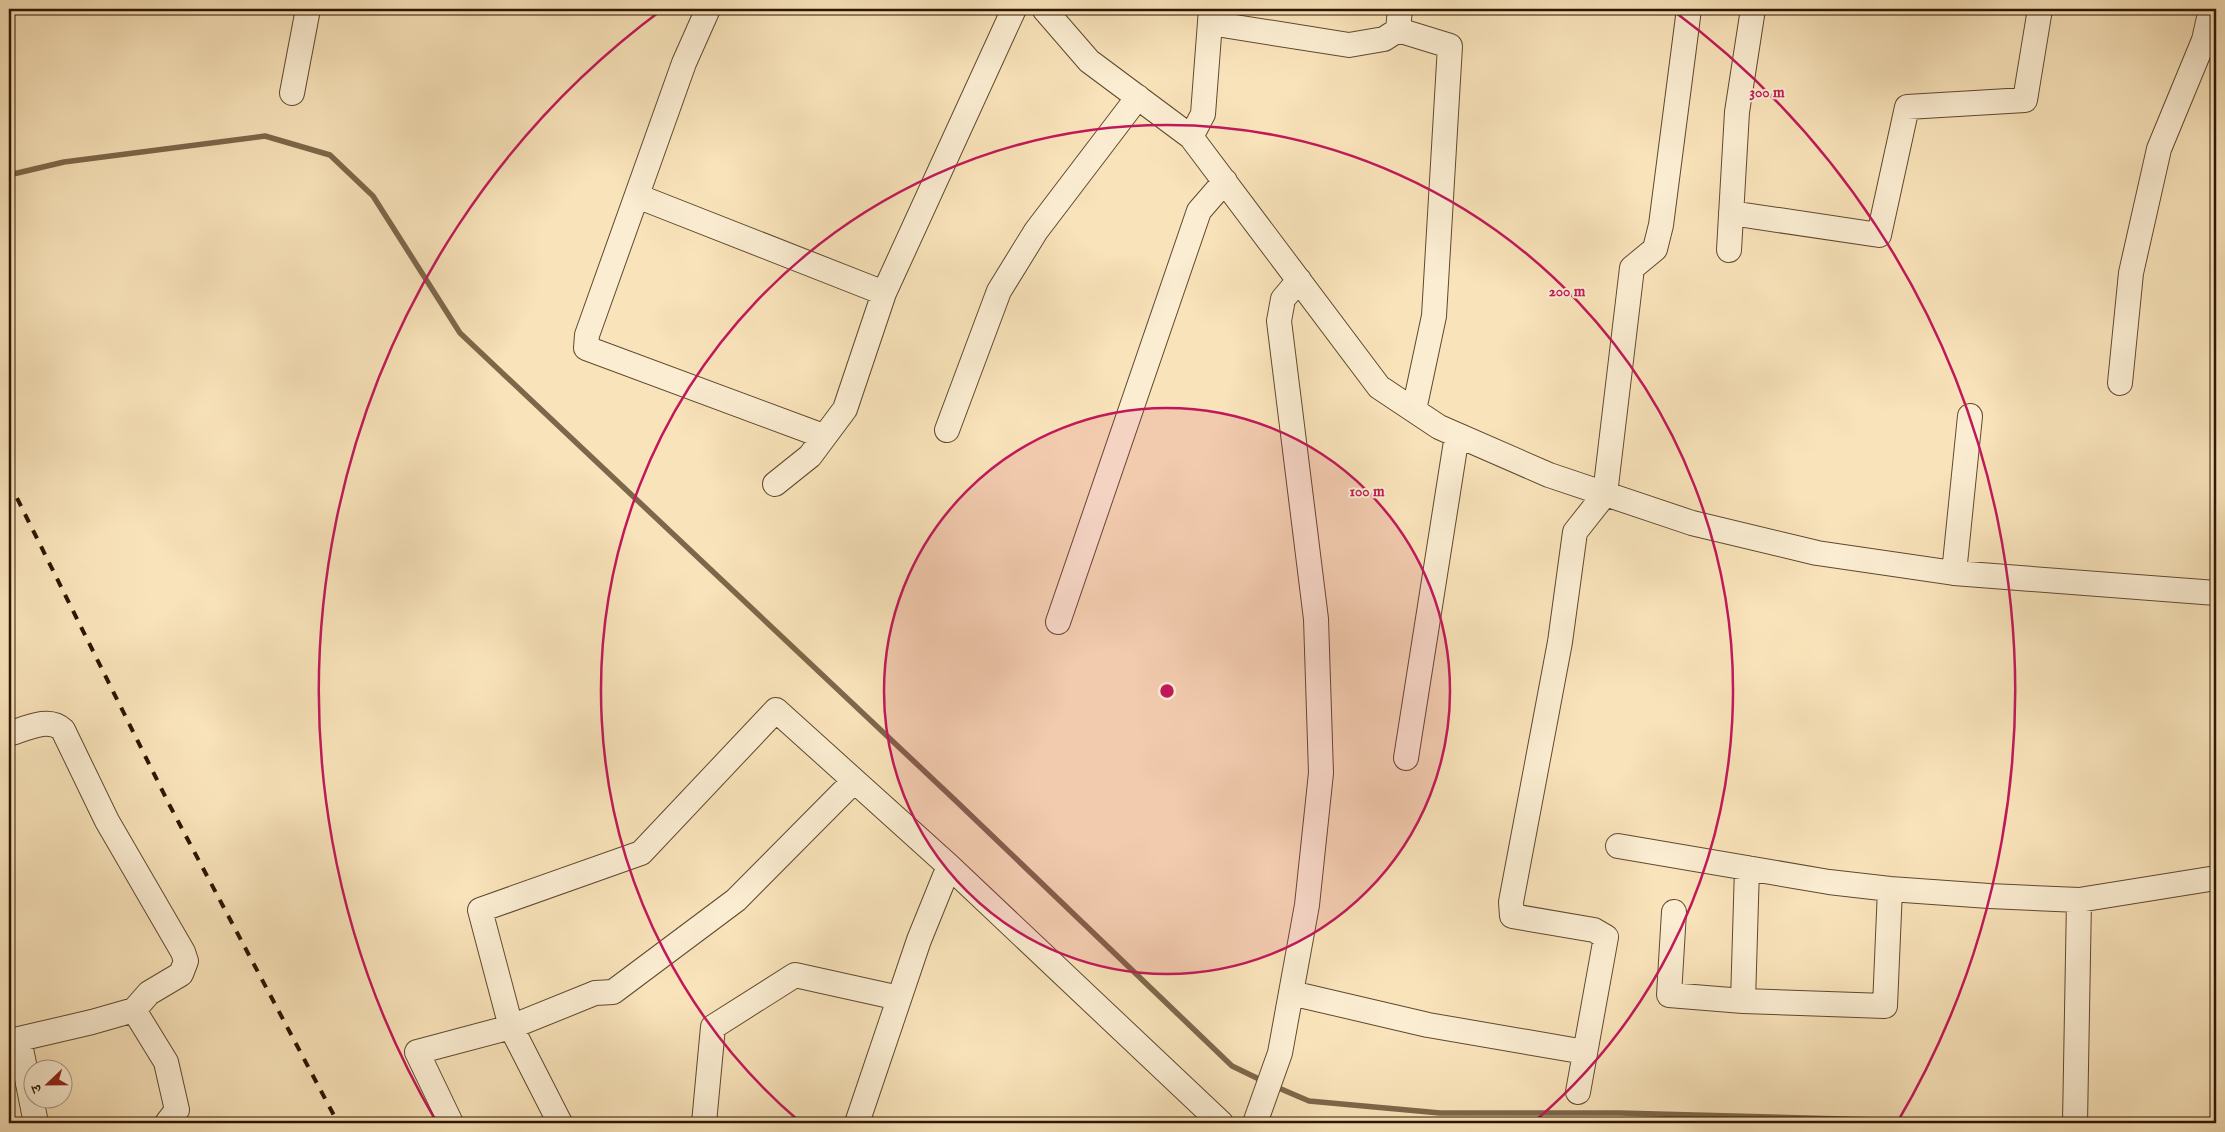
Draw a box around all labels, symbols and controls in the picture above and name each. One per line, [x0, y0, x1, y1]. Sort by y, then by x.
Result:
text: 300 m [1749, 83, 1785, 102]
text: 200 m [1549, 282, 1586, 301]
text: 100 m [1349, 482, 1385, 501]
centre of rings [1158, 682, 1176, 700]
north arrow [22, 1060, 72, 1110]
text: उ [27, 1081, 47, 1096]

